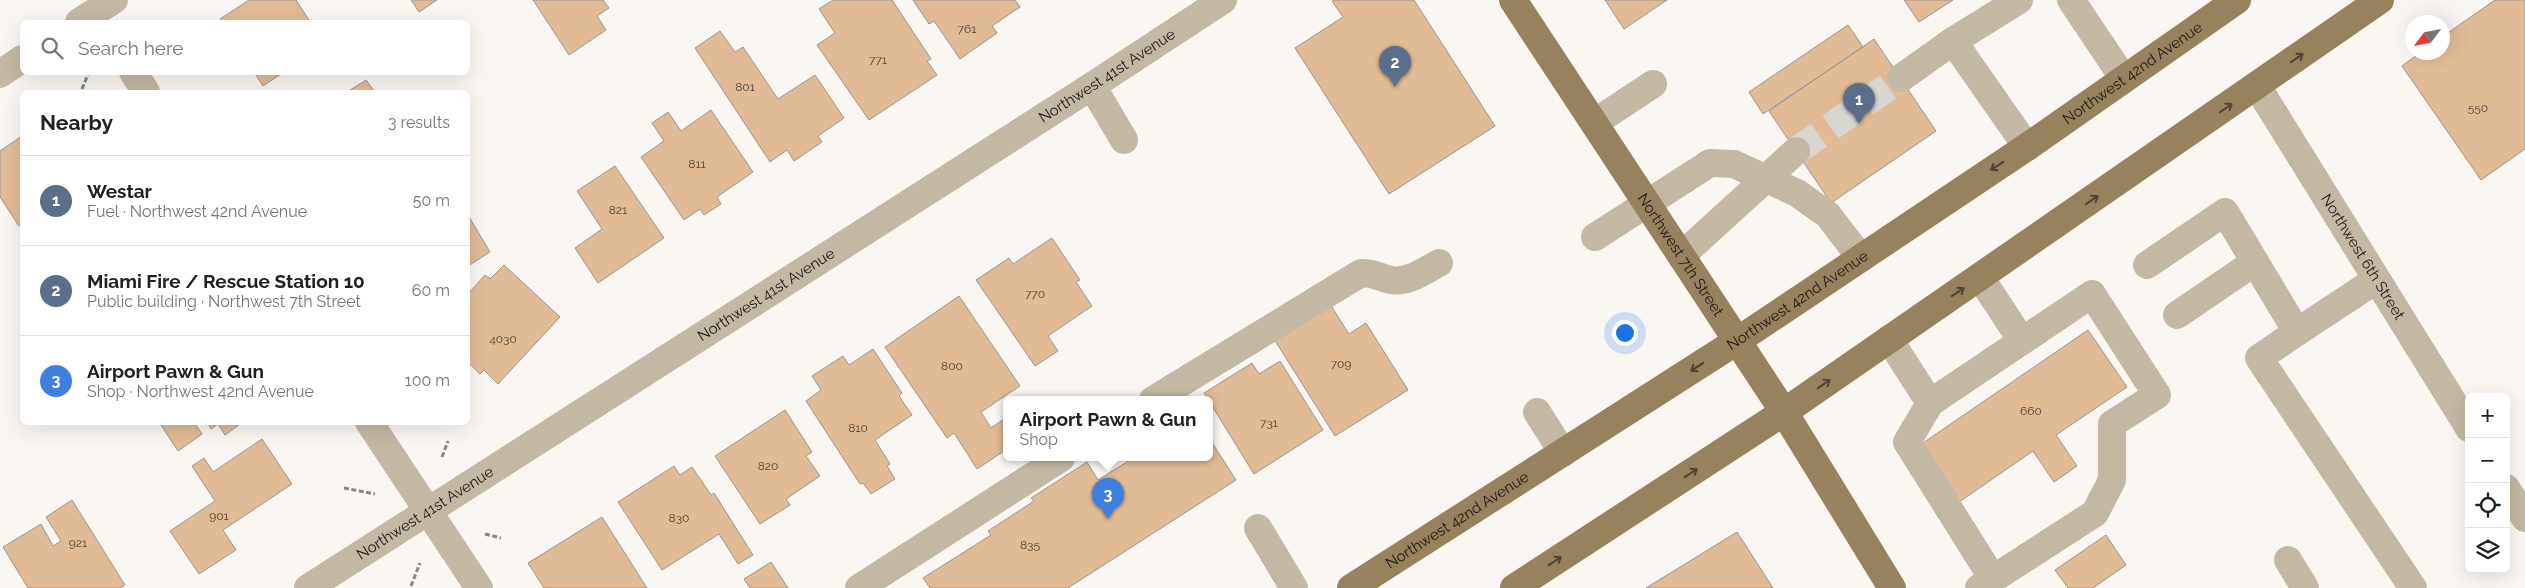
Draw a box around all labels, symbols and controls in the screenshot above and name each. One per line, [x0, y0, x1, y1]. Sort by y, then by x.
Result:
north arrow [2405, 15, 2450, 60]
street label: Northwest 42nd Avenue [2059, 18, 2206, 128]
search box [20, 20, 470, 75]
house number: 761 [958, 22, 976, 36]
street label: Northwest 41st Avenue [1035, 25, 1179, 127]
icon: search [38, 34, 66, 62]
text: Search here [78, 37, 184, 59]
pin: 2 [1379, 46, 1411, 87]
house number: 771 [869, 53, 887, 67]
one-way arrow [2290, 53, 2304, 63]
house number: 801 [735, 80, 755, 94]
pin: 1 [1843, 83, 1875, 124]
house number: 550 [2468, 101, 2488, 115]
one-way arrow [2219, 103, 2233, 113]
text: Nearby [40, 110, 113, 135]
text: 3 results [388, 113, 450, 132]
house number: 811 [688, 157, 706, 171]
one-way arrow [1991, 162, 2005, 172]
text: Westar [87, 180, 152, 202]
street label: Northwest 7th Street [1634, 190, 1728, 320]
text: 1 [52, 191, 60, 210]
text: 50 m [413, 191, 450, 210]
street label: Northwest 6th Street [2317, 191, 2409, 323]
one-way arrow [2085, 195, 2099, 205]
text: Fuel · Northwest 42nd Avenue [87, 202, 307, 221]
house number: 821 [609, 203, 627, 217]
street label: Northwest 41st Avenue [694, 244, 838, 345]
street label: Northwest 42nd Avenue [1723, 247, 1872, 354]
text: Miami Fire / Rescue Station 10 [87, 270, 365, 292]
text: 2 [51, 281, 61, 300]
text: 60 m [412, 281, 450, 300]
house number: 770 [1025, 287, 1045, 301]
one-way arrow [1951, 287, 1965, 297]
text: Public building · Northwest 7th Street [87, 292, 361, 311]
your location [1612, 320, 1638, 346]
house number: 4030 [489, 332, 517, 346]
house number: 709 [1331, 357, 1351, 371]
house number: 800 [941, 359, 963, 373]
text: Airport Pawn & Gun [87, 360, 264, 382]
one-way arrow [1690, 362, 1704, 372]
text: 3 [52, 371, 60, 390]
text: 100 m [405, 371, 450, 390]
one-way arrow [1817, 379, 1831, 389]
text: Shop · Northwest 42nd Avenue [87, 382, 314, 401]
map controls [2465, 393, 2510, 573]
button: + [2465, 393, 2510, 438]
popup [1003, 396, 1213, 461]
house number: 660 [2020, 404, 2042, 418]
text: Airport Pawn & Gun [1019, 408, 1197, 430]
house number: 731 [1260, 416, 1278, 430]
house number: 810 [848, 421, 868, 435]
text: Shop [1019, 430, 1058, 449]
button: − [2465, 438, 2510, 483]
house number: 820 [758, 459, 778, 473]
street label: Northwest 41st Avenue [353, 462, 497, 564]
street label: Northwest 42nd Avenue [1382, 468, 1532, 572]
one-way arrow [1684, 468, 1698, 478]
pin: 3 [1092, 478, 1124, 519]
button: locate [2465, 483, 2510, 528]
house number: 901 [209, 509, 229, 523]
house number: 830 [669, 511, 689, 525]
button: layers [2465, 528, 2510, 573]
house number: 921 [69, 536, 87, 550]
house number: 835 [1020, 538, 1040, 552]
one-way arrow [1548, 556, 1562, 567]

